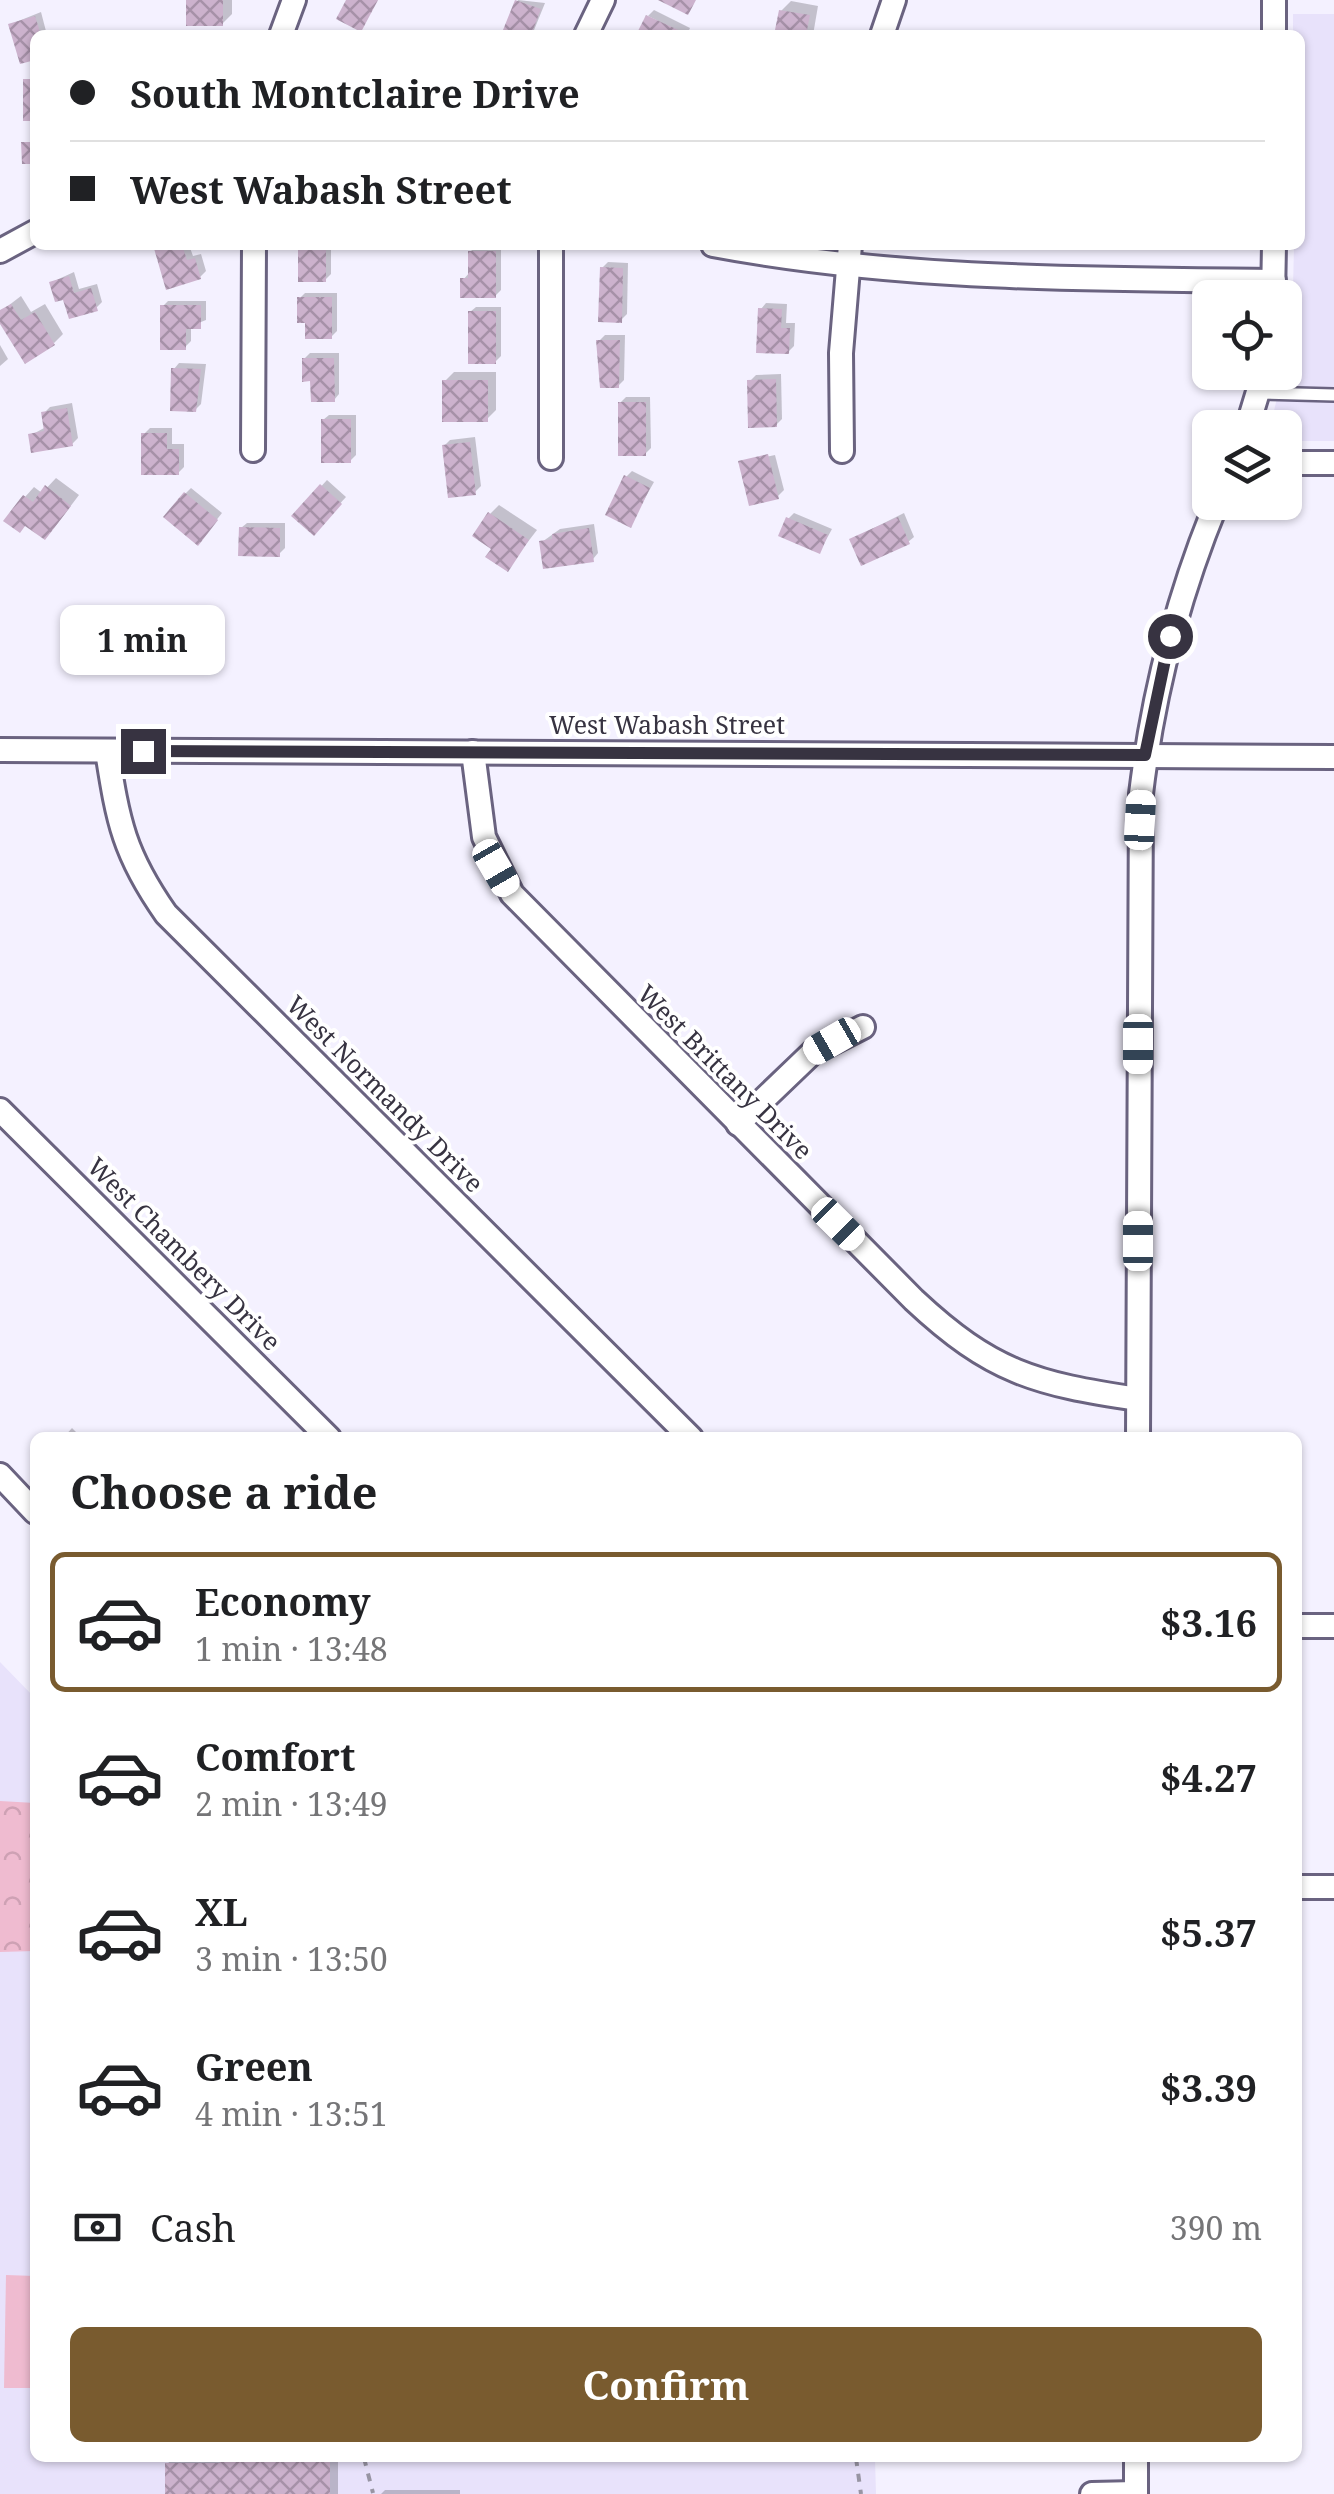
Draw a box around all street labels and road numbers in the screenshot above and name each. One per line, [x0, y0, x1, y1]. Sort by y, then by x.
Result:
street label: West Wabash Street [549, 707, 785, 741]
street label: West Brittany Drive [631, 976, 821, 1166]
street label: West Normandy Drive [280, 987, 492, 1199]
street label: West Chambery Drive [81, 1149, 289, 1357]

